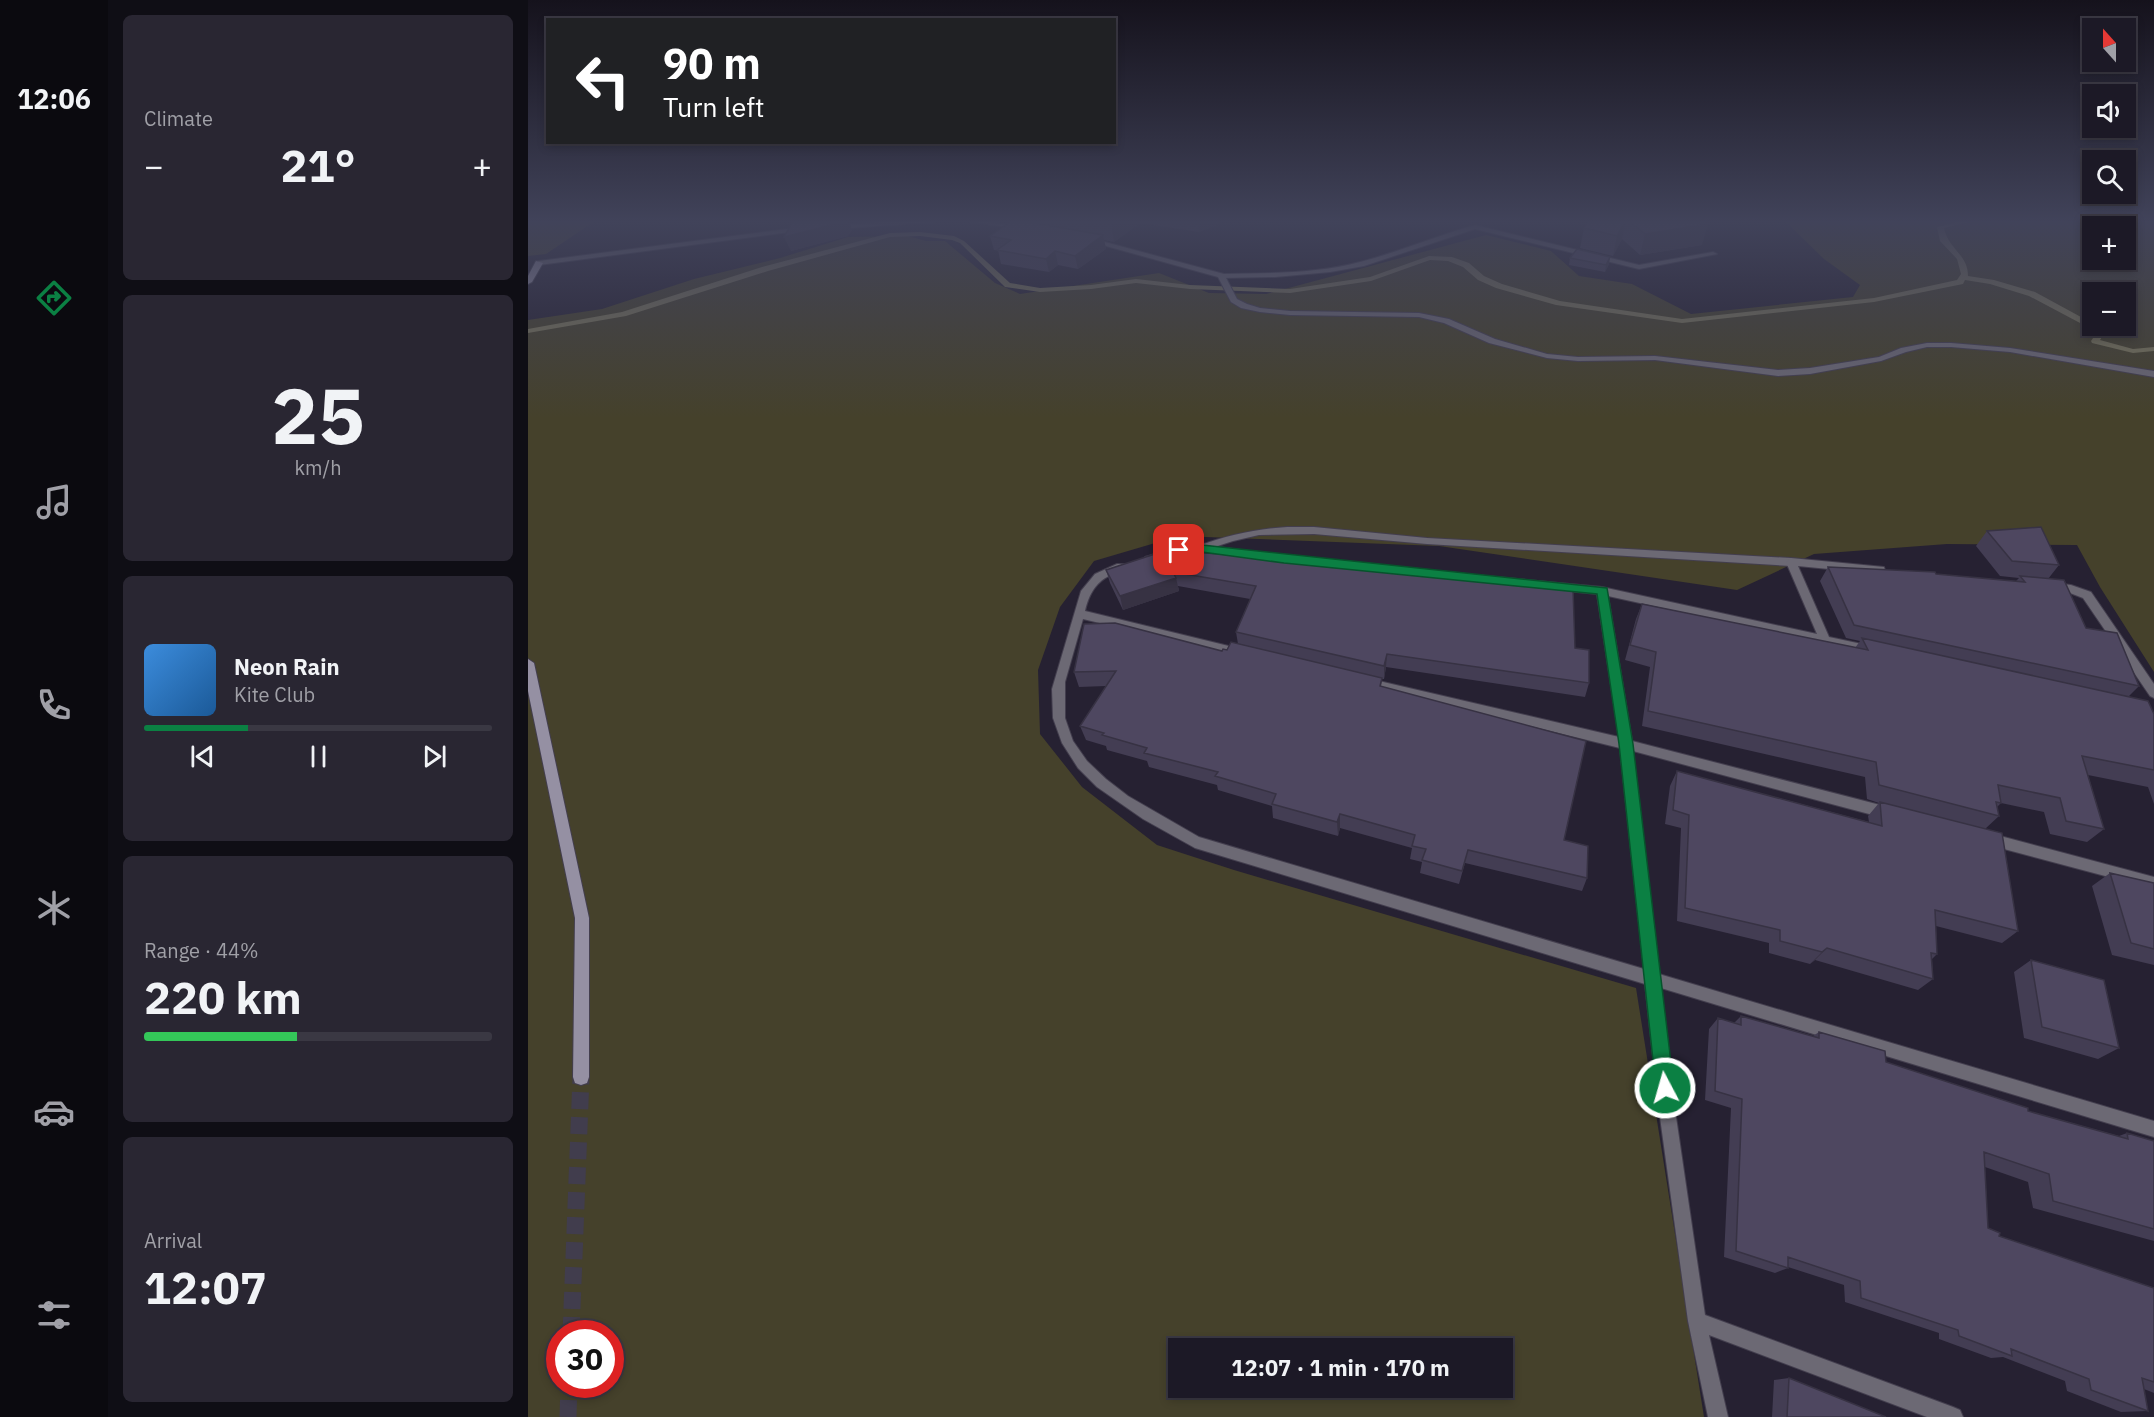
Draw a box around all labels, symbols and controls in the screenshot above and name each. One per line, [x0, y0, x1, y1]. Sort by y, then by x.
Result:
north arrow [2082, 18, 2136, 72]
map controls [2082, 18, 2136, 336]
text: 90 m [663, 36, 761, 91]
icon: left [564, 42, 642, 120]
text: 12:06 [17, 81, 91, 116]
button: sound [2082, 84, 2136, 138]
text: Turn left [663, 89, 764, 124]
text: Climate [144, 105, 213, 132]
text: 21° [280, 136, 356, 194]
text: − [144, 144, 164, 187]
text: + [472, 144, 492, 187]
button: search [2082, 150, 2136, 204]
button: + [2082, 216, 2136, 270]
icon: directions [33, 277, 75, 319]
button: − [2082, 282, 2136, 336]
text: 25 [271, 364, 365, 465]
text: km/h [294, 454, 342, 481]
icon: music [33, 481, 75, 523]
pin [1153, 524, 1204, 575]
icon: arrive [1162, 533, 1195, 566]
text: Neon Rain [234, 652, 340, 681]
text: Kite Club [234, 681, 315, 708]
icon: phone [33, 684, 75, 726]
icon: previous [186, 740, 219, 773]
icon: pause [302, 740, 335, 773]
icon: next [418, 740, 451, 773]
icon: climate [33, 887, 75, 929]
text: Range · 44% [144, 937, 259, 964]
text: 220 km [144, 968, 302, 1026]
position arrow [1633, 1056, 1697, 1120]
icon: car [33, 1091, 75, 1133]
text: Arrival [144, 1227, 202, 1254]
text: 12:07 [144, 1258, 267, 1316]
icon: filters [33, 1294, 75, 1336]
speed limit sign: 30 [546, 1320, 624, 1398]
text: 12:07 · 1 min · 170 m [1231, 1353, 1450, 1382]

